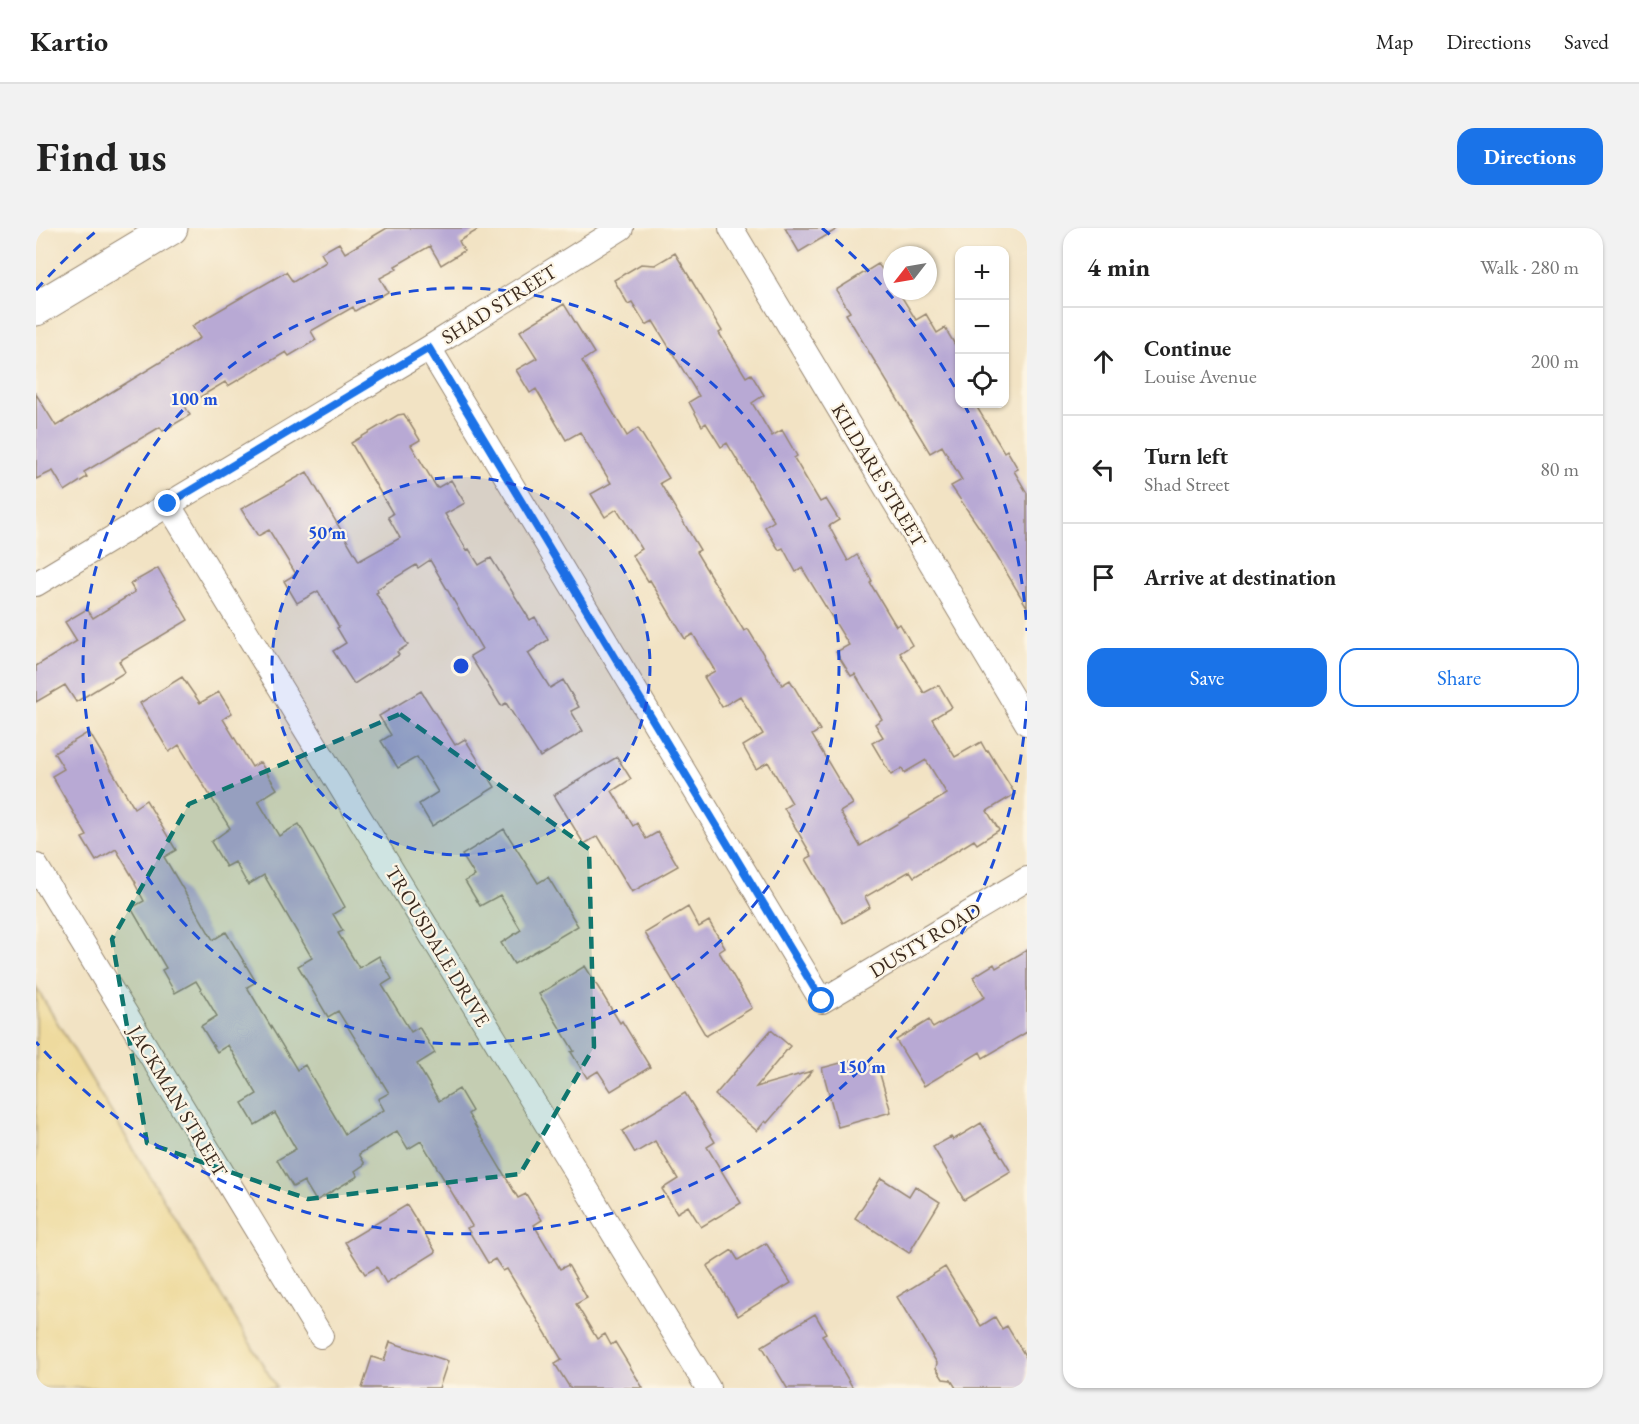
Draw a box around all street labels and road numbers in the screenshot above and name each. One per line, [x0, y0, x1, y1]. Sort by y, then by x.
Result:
street label: SHAD STREET [436, 258, 562, 350]
street label: KILDARE STREET [826, 398, 932, 552]
street label: TROUSDALE DRIVE [380, 861, 496, 1031]
street label: DUSTY ROAD [864, 896, 986, 984]
street label: JACKMAN STREET [121, 1019, 234, 1182]

